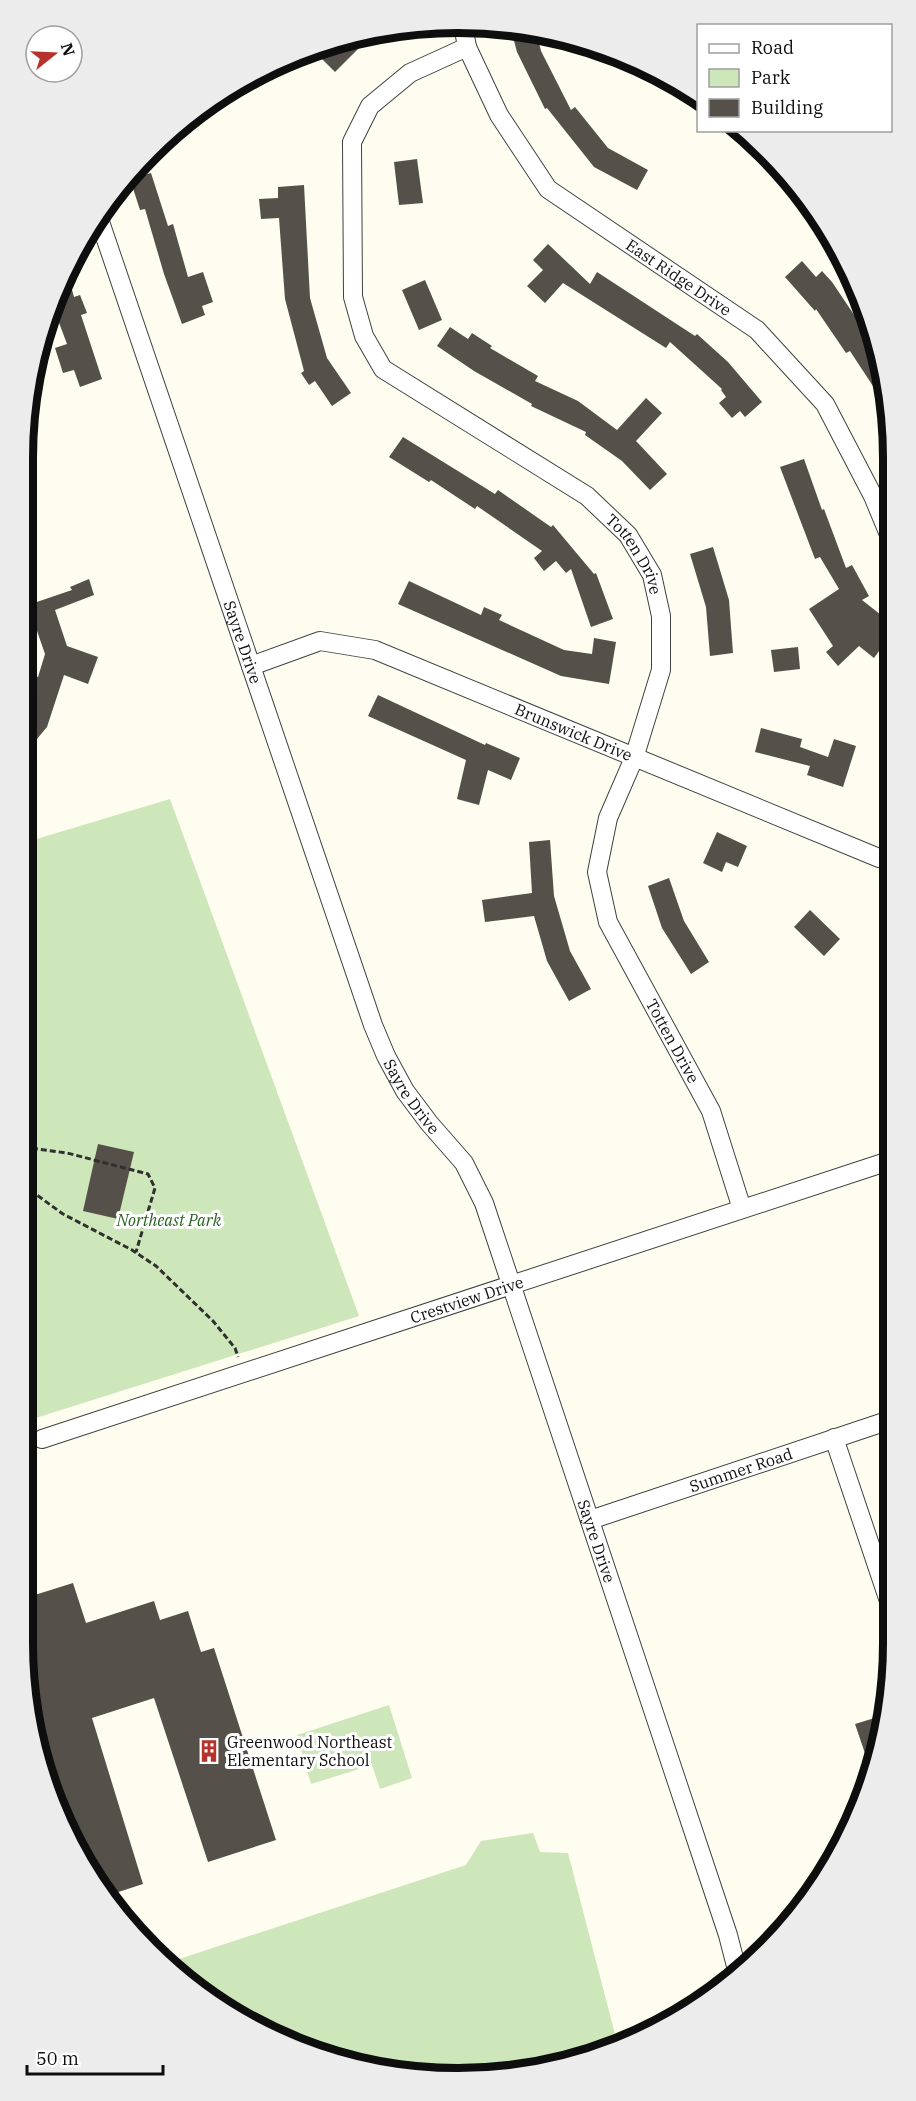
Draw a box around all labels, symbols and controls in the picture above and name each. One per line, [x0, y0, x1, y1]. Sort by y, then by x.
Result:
north arrow [24, 24, 84, 84]
legend [697, 24, 892, 132]
text: Road [751, 36, 794, 59]
text: N [57, 40, 80, 58]
text: Park [751, 66, 791, 89]
text: Building [751, 96, 823, 119]
street label: East Ridge Drive [622, 235, 735, 320]
street label: Totten Drive [602, 509, 666, 596]
street label: Sayre Drive [219, 598, 266, 686]
street label: Brunswick Drive [512, 699, 635, 765]
street label: Totten Drive [642, 995, 704, 1086]
street label: Sayre Drive [379, 1055, 444, 1138]
park label: Northeast Park [116, 1210, 222, 1230]
street label: Crestview Drive [408, 1272, 526, 1327]
street label: Summer Road [687, 1443, 795, 1496]
street label: Sayre Drive [574, 1497, 620, 1585]
place label: Greenwood Northeast Elementary School [227, 1732, 392, 1770]
building icon: Greenwood Northeast Elementary School [196, 1738, 222, 1764]
scale bar [27, 2038, 164, 2076]
text: 50 m [36, 2047, 79, 2070]

